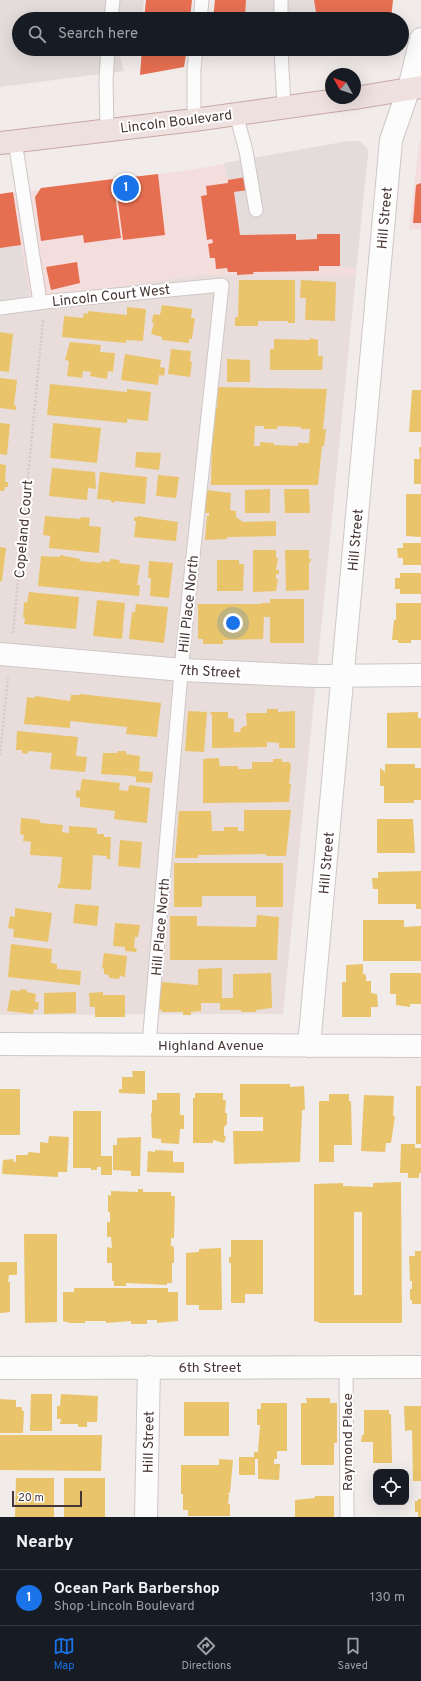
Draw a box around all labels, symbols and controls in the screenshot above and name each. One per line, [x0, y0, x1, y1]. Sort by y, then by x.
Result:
search box [12, 12, 409, 56]
icon: search [26, 23, 48, 45]
text: Search here [58, 25, 138, 44]
north arrow [325, 68, 361, 104]
street label: Lincoln Boulevard [119, 107, 233, 138]
pin: 1 [113, 173, 139, 203]
street label: Hill Street [374, 186, 397, 250]
street label: Lincoln Court West [51, 282, 171, 311]
street label: Copeland Court [12, 479, 37, 579]
street label: Hill Street [345, 508, 368, 572]
street label: Hill Place North [176, 554, 203, 654]
your location [223, 613, 243, 633]
street label: 7th Street [179, 662, 241, 683]
street label: Hill Street [316, 831, 339, 895]
street label: Hill Place North [149, 877, 174, 977]
street label: Highland Avenue [158, 1038, 264, 1055]
street label: 6th Street [178, 1360, 242, 1377]
street label: Raymond Place [340, 1393, 357, 1491]
street label: Hill Street [140, 1411, 159, 1473]
map controls [373, 1469, 409, 1505]
button: locate [373, 1469, 409, 1505]
scale bar [12, 1489, 82, 1508]
text: 20 m [18, 1491, 44, 1505]
text: Nearby [16, 1532, 73, 1554]
text: Ocean Park Barbershop [54, 1580, 220, 1599]
text: 1 [26, 1590, 32, 1606]
text: 130 m [370, 1590, 405, 1606]
text: Shop · Lincoln Boulevard [54, 1599, 194, 1615]
tab: Map [53, 1635, 75, 1673]
tab: Directions [181, 1635, 231, 1673]
tab: Saved [338, 1635, 368, 1673]

